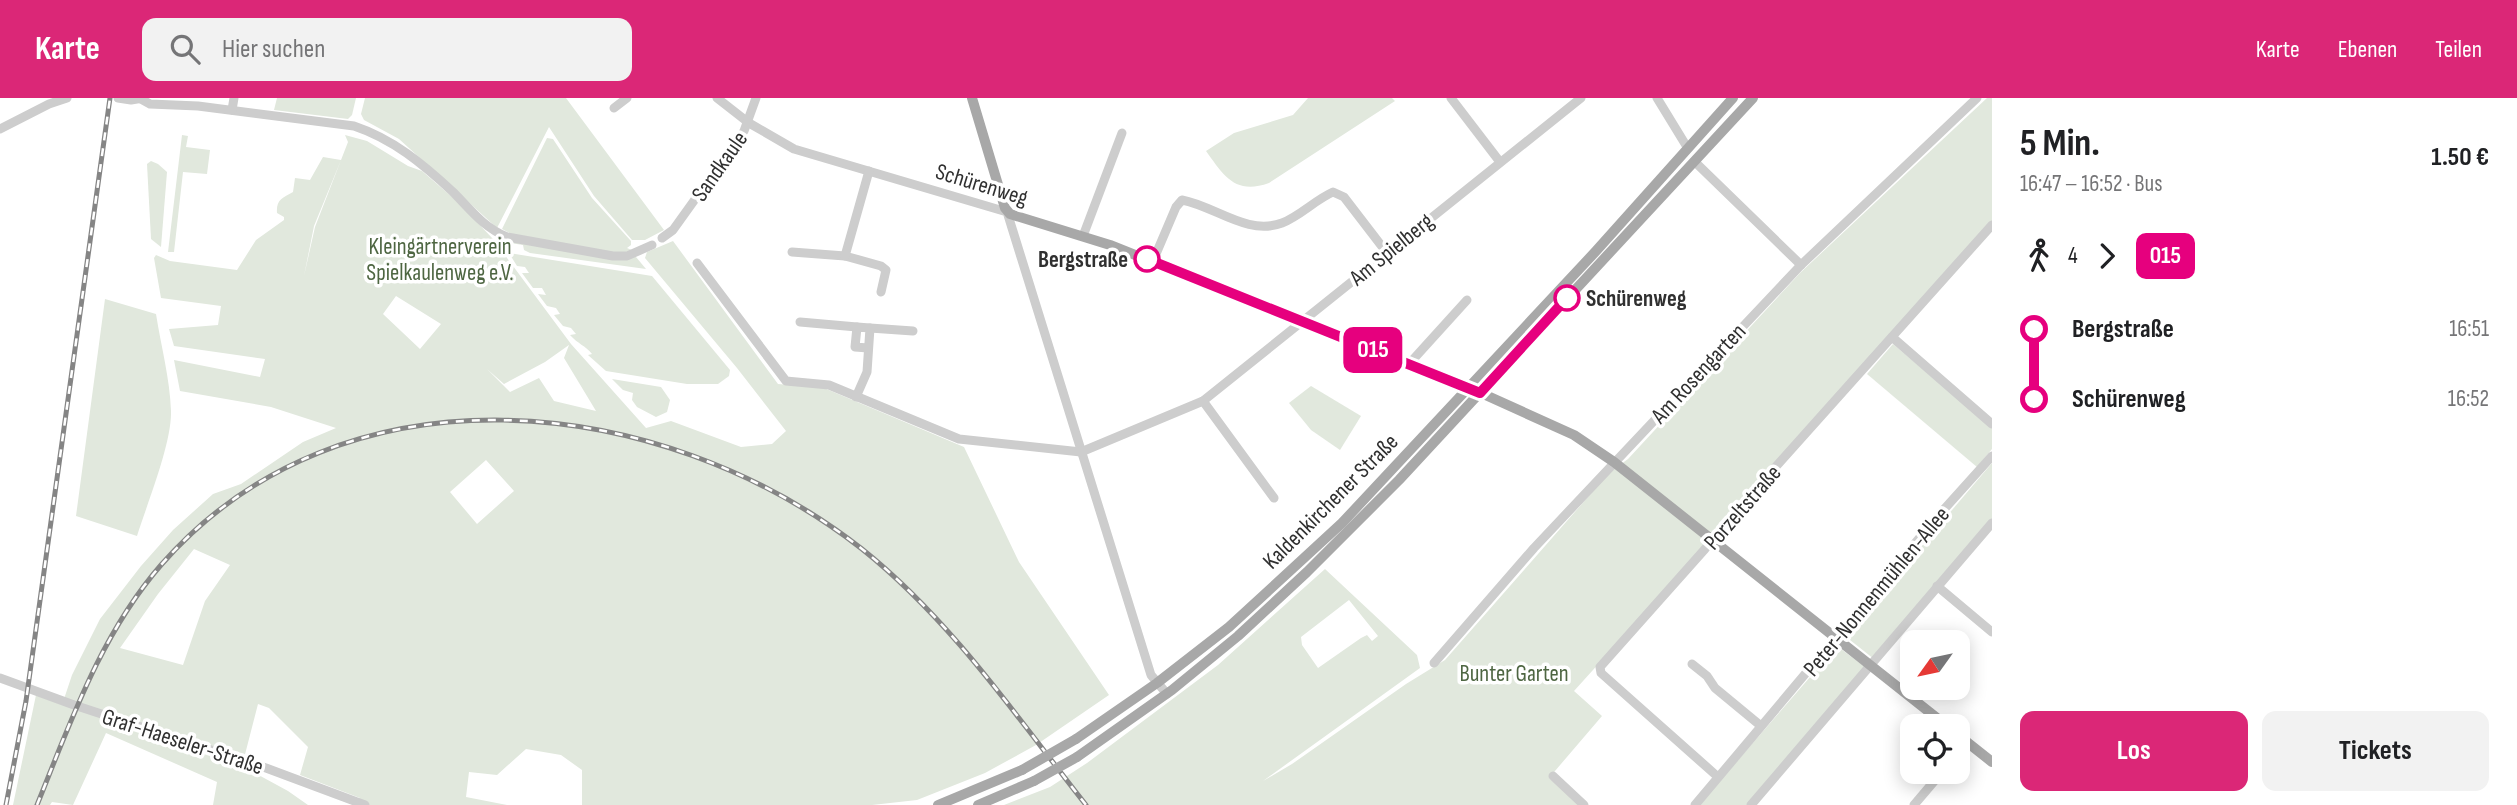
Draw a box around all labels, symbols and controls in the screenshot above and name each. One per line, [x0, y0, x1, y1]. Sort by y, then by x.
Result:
search box [142, 18, 632, 81]
text: Karte [35, 29, 100, 69]
icon: search [166, 30, 204, 68]
text: Hier suchen [222, 34, 325, 65]
text: Karte [2256, 35, 2300, 64]
text: Ebenen [2338, 35, 2397, 64]
text: Teilen [2435, 35, 2482, 64]
text: 5 Min. [2020, 121, 2100, 166]
street label: Sandkaule [686, 126, 754, 207]
text: 1.50 € [2431, 142, 2489, 173]
street label: Schürenweg [932, 158, 1031, 212]
text: 16:47 – 16:52 · Bus [2020, 170, 2162, 198]
street label: Am Spielberg [1343, 207, 1439, 293]
park label: Kleingärtnerverein Spielkaulenweg e.V. [366, 233, 514, 287]
icon: walk [2020, 237, 2058, 275]
icon: forward [2088, 237, 2126, 275]
text: 015 [2150, 241, 2181, 270]
text: 4 [2068, 242, 2078, 270]
place label: Bergstraße [1038, 246, 1128, 274]
marker: Bergstraße [1134, 246, 1160, 272]
marker: Schürenweg [1554, 285, 1580, 311]
place label: Schürenweg [1586, 285, 1687, 313]
text: Bergstraße [2072, 314, 2174, 345]
text: 16:51 [2449, 315, 2489, 343]
street label: Am Rosengarten [1645, 318, 1752, 430]
line badge: 015 [1333, 327, 1413, 373]
text: 015 [1357, 335, 1389, 364]
text: Schürenweg [2072, 384, 2186, 415]
text: 16:52 [2448, 385, 2489, 413]
street label: Kaldenkirchener Straße [1257, 428, 1404, 575]
street label: Porzeltstraße [1698, 459, 1787, 556]
street label: Peter-Nonnenmühlen-Allee [1798, 501, 1956, 682]
north arrow [1900, 630, 1970, 700]
map controls [1900, 630, 1970, 784]
park label: Bunter Garten [1459, 660, 1569, 688]
street label: Graf-Haeseler-Straße [99, 703, 267, 781]
button: Los [2020, 711, 2248, 791]
button: Tickets [2262, 711, 2489, 791]
button: locate [1900, 714, 1970, 784]

